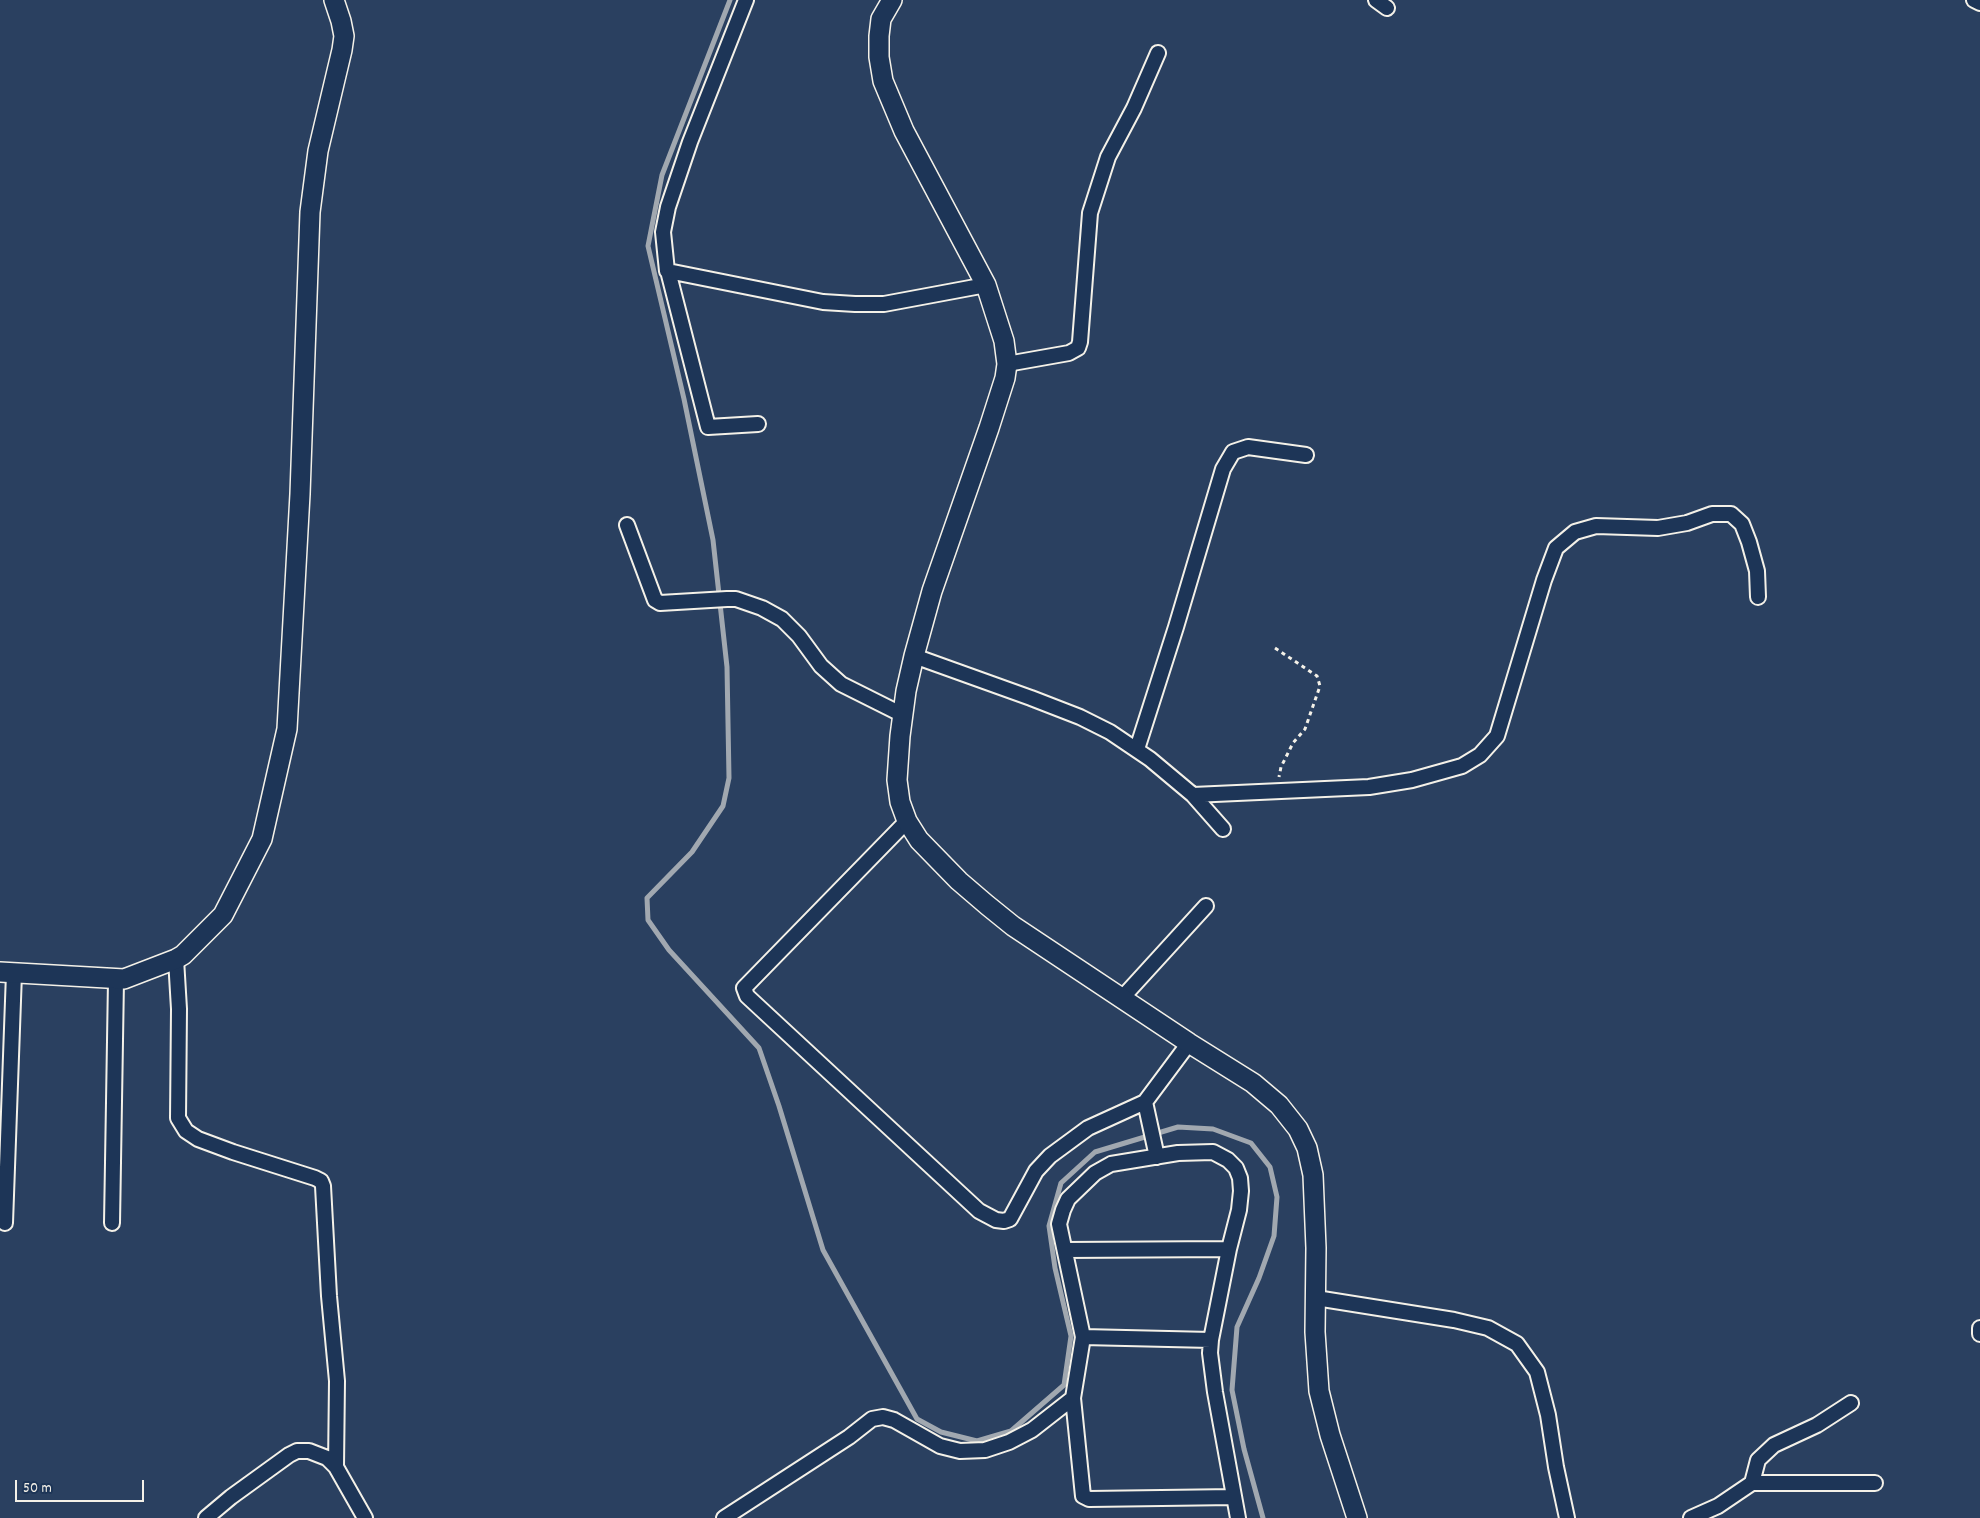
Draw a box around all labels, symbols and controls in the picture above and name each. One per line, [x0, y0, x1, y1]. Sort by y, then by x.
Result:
scale bar [18, 1470, 146, 1502]
text: 50 m [23, 1478, 52, 1500]

